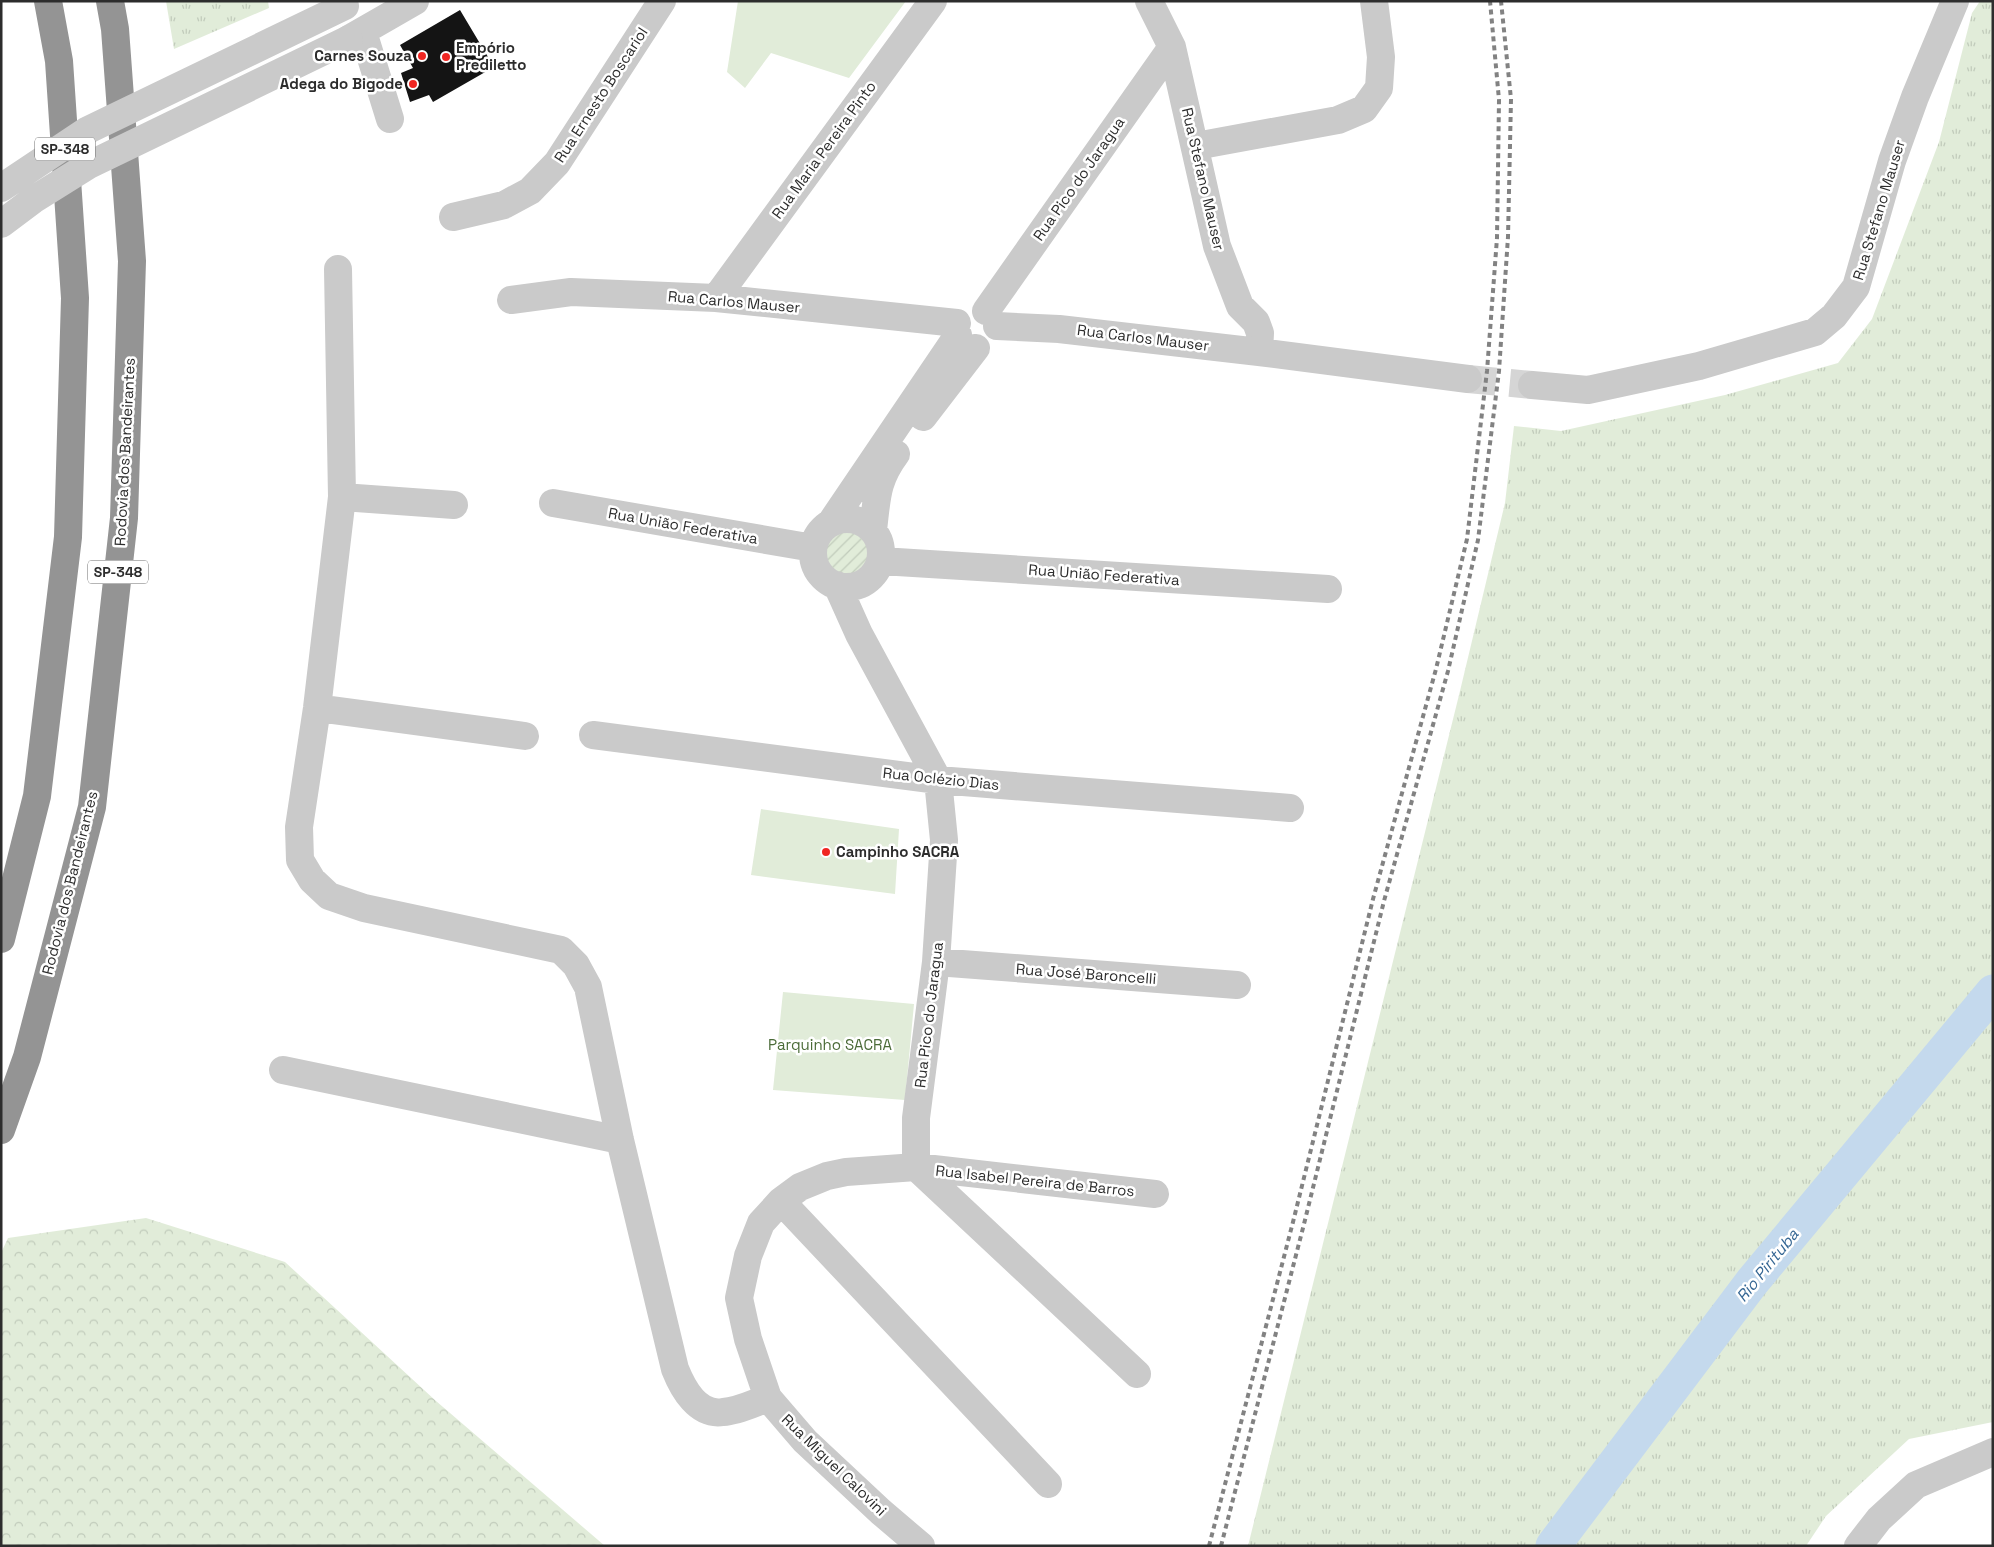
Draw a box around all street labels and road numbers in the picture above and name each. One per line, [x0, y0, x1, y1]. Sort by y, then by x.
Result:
street label: Rua Ernesto Boscariol [550, 23, 652, 166]
street label: Rua Maria Pereira Pinto [767, 77, 880, 222]
street label: Rua Stefano Mauser [1178, 106, 1229, 252]
street label: Rua Pico do Jaragua [1029, 113, 1129, 244]
street label: Rua Stefano Mauser [1848, 137, 1909, 282]
road number: SP-348 [35, 138, 95, 160]
street label: Rua Carlos Mauser [667, 286, 801, 317]
street label: Rua Carlos Mauser [1076, 320, 1210, 355]
street label: Rodovia dos Bandeirantes [110, 357, 139, 547]
street label: Rua União Federativa [607, 503, 760, 548]
road number: SP-348 [88, 560, 148, 584]
street label: Rua União Federativa [1028, 560, 1181, 589]
street label: Rua Oclézio Dias [882, 763, 1000, 794]
street label: Rodovia dos Bandeirantes [37, 789, 102, 977]
street label: Rua Pico do Jaragua [910, 940, 947, 1089]
street label: Rua José Baroncelli [1015, 959, 1157, 988]
street label: Rua Isabel Pereira de Barros [935, 1161, 1136, 1200]
street label: Rua Miguel Calovini [778, 1410, 891, 1520]

